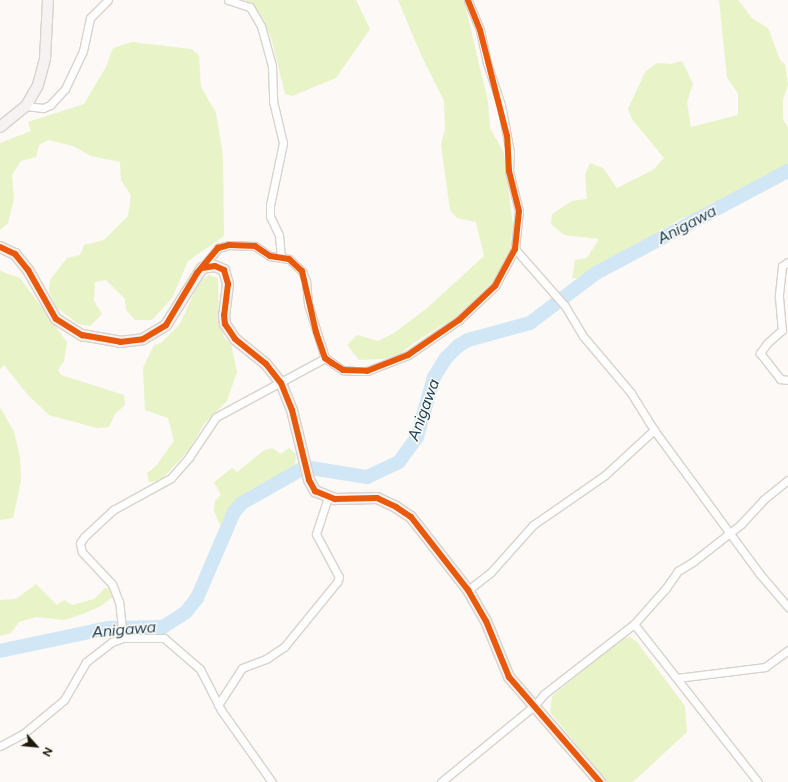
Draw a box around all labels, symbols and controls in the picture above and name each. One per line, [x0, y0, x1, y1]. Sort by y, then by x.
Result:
water label: Anigawa [654, 201, 720, 249]
water label: Anigawa [404, 377, 444, 443]
water label: Anigawa [91, 618, 157, 642]
north arrow [16, 726, 56, 766]
text: N [39, 745, 55, 758]

